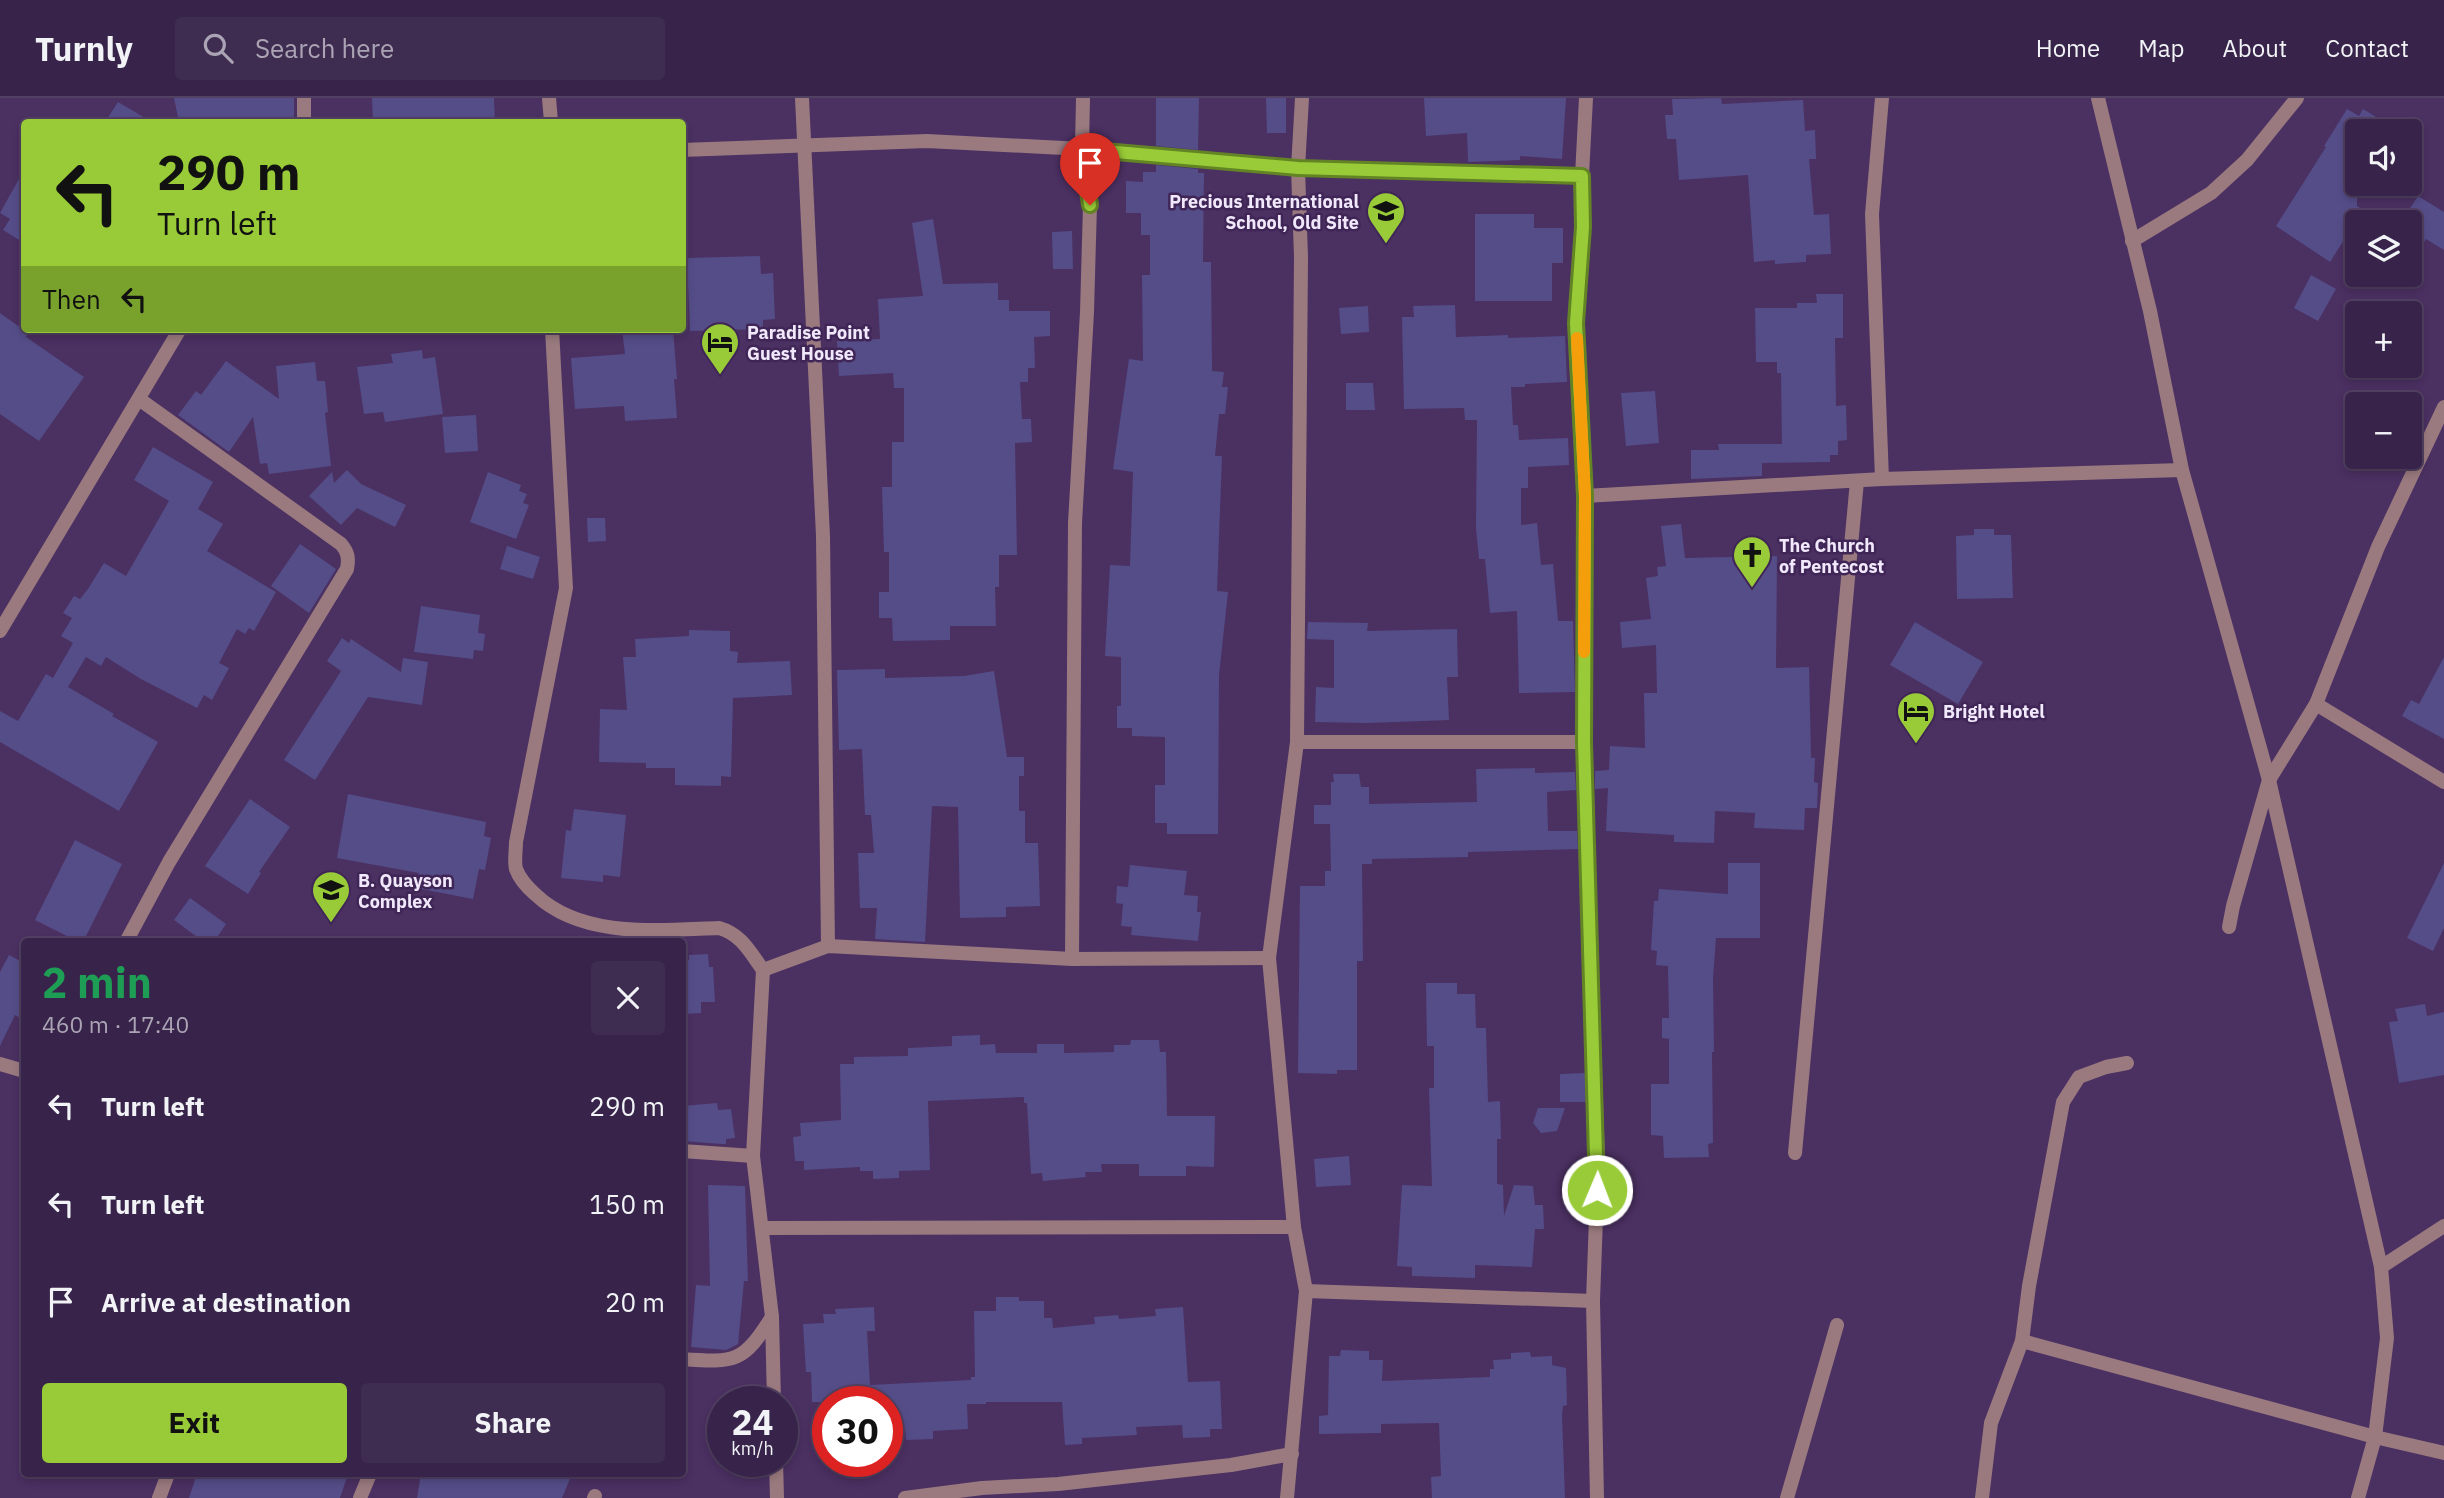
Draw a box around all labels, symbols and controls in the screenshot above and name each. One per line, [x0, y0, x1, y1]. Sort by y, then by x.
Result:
search box [175, 17, 665, 80]
text: Turnly [35, 27, 133, 70]
icon: search [199, 29, 237, 67]
text: Search here [255, 31, 394, 65]
text: Home [2036, 32, 2100, 64]
text: Map [2138, 32, 2184, 64]
text: About [2222, 32, 2287, 64]
text: Contact [2325, 32, 2409, 64]
map controls [2345, 119, 2422, 469]
button: sound [2345, 119, 2422, 196]
pin [1060, 133, 1120, 205]
text: 290 m [157, 140, 301, 203]
icon: arrive [1071, 144, 1109, 182]
icon: left [42, 147, 133, 238]
place label: Precious International School, Old Site [1169, 190, 1360, 234]
school or university icon: Precious International School, Old Site [1365, 190, 1407, 245]
text: Turn left [157, 202, 277, 244]
button: layers [2345, 210, 2422, 287]
icon: left [115, 280, 153, 318]
text: Then [42, 282, 101, 316]
button: + [2345, 301, 2422, 378]
hotel icon: Paradise Point Guest House [699, 321, 741, 376]
place label: Paradise Point Guest House [747, 321, 870, 365]
button: − [2345, 392, 2422, 469]
church icon: The Church of Pentecost [1731, 534, 1773, 589]
place label: The Church of Pentecost [1779, 534, 1884, 578]
hotel icon: Bright Hotel [1895, 690, 1937, 745]
place label: Bright Hotel [1943, 700, 2045, 723]
school or university icon: B. Quayson Complex [310, 869, 352, 924]
place label: B. Quayson Complex [358, 869, 453, 913]
text: 2 min [42, 955, 152, 1010]
button: close [591, 961, 665, 1035]
text: 460 m · 17:40 [42, 1009, 189, 1039]
icon: left [42, 1087, 80, 1125]
text: Turn left [101, 1089, 204, 1123]
text: 290 m [589, 1089, 665, 1123]
position arrow [1560, 1153, 1634, 1227]
icon: left [42, 1185, 80, 1223]
text: Turn left [101, 1187, 204, 1221]
text: 150 m [589, 1187, 665, 1221]
icon: arrive [42, 1283, 80, 1321]
text: Arrive at destination [101, 1285, 351, 1319]
text: 20 m [605, 1285, 665, 1319]
button: Exit [42, 1383, 347, 1463]
button: Share [361, 1383, 665, 1463]
speed limit sign: 30 [812, 1386, 903, 1477]
text: 24 [731, 1399, 774, 1445]
text: km/h [731, 1437, 774, 1460]

